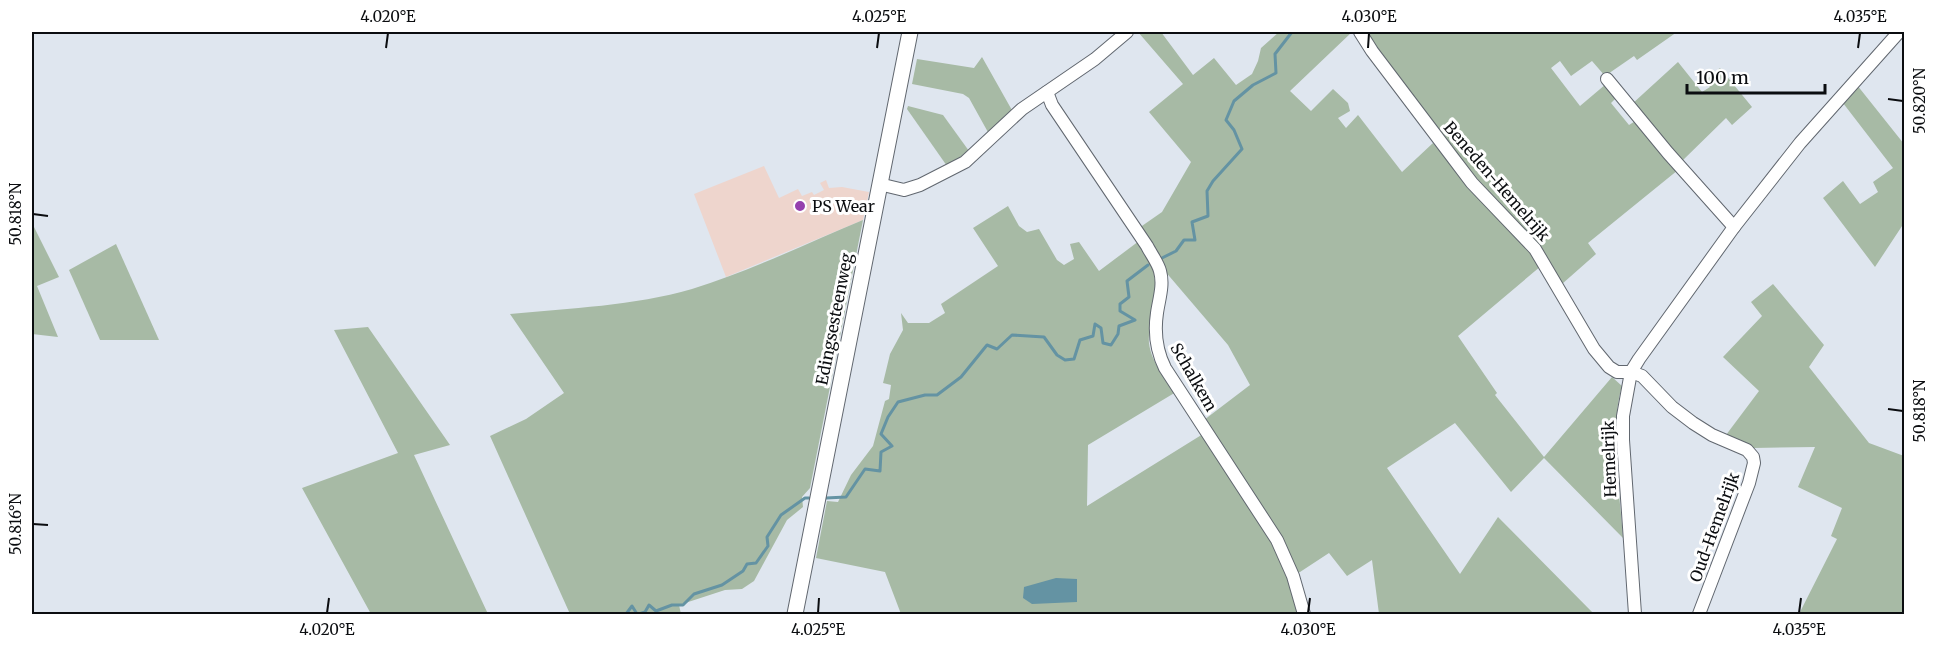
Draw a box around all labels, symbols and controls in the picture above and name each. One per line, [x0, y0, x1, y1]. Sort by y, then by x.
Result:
text: 4.020°E [360, 7, 416, 26]
text: 4.025°E [852, 7, 906, 26]
text: 4.030°E [1342, 7, 1397, 26]
text: 4.035°E [1833, 7, 1887, 26]
scale bar [1687, 57, 1825, 95]
text: 100 m [1696, 66, 1749, 89]
text: 50.820°N [1910, 68, 1929, 134]
street label: Beneden-Hemelrijk [1440, 117, 1555, 245]
text: 50.818°N [6, 182, 25, 245]
place label: PS Wear [812, 196, 875, 216]
marker: PS Wear [793, 199, 807, 213]
street label: Edingsesteenweg [811, 251, 857, 387]
street label: Schalkem [1166, 339, 1222, 415]
text: 50.818°N [1910, 379, 1929, 442]
street label: Hemelrijk [1598, 419, 1620, 498]
street label: Oud-Hemelrijk [1685, 469, 1743, 585]
text: 50.816°N [6, 493, 25, 555]
text: 4.020°E [299, 620, 355, 639]
text: 4.025°E [791, 620, 845, 639]
text: 4.030°E [1281, 620, 1336, 639]
text: 4.035°E [1772, 620, 1826, 639]

